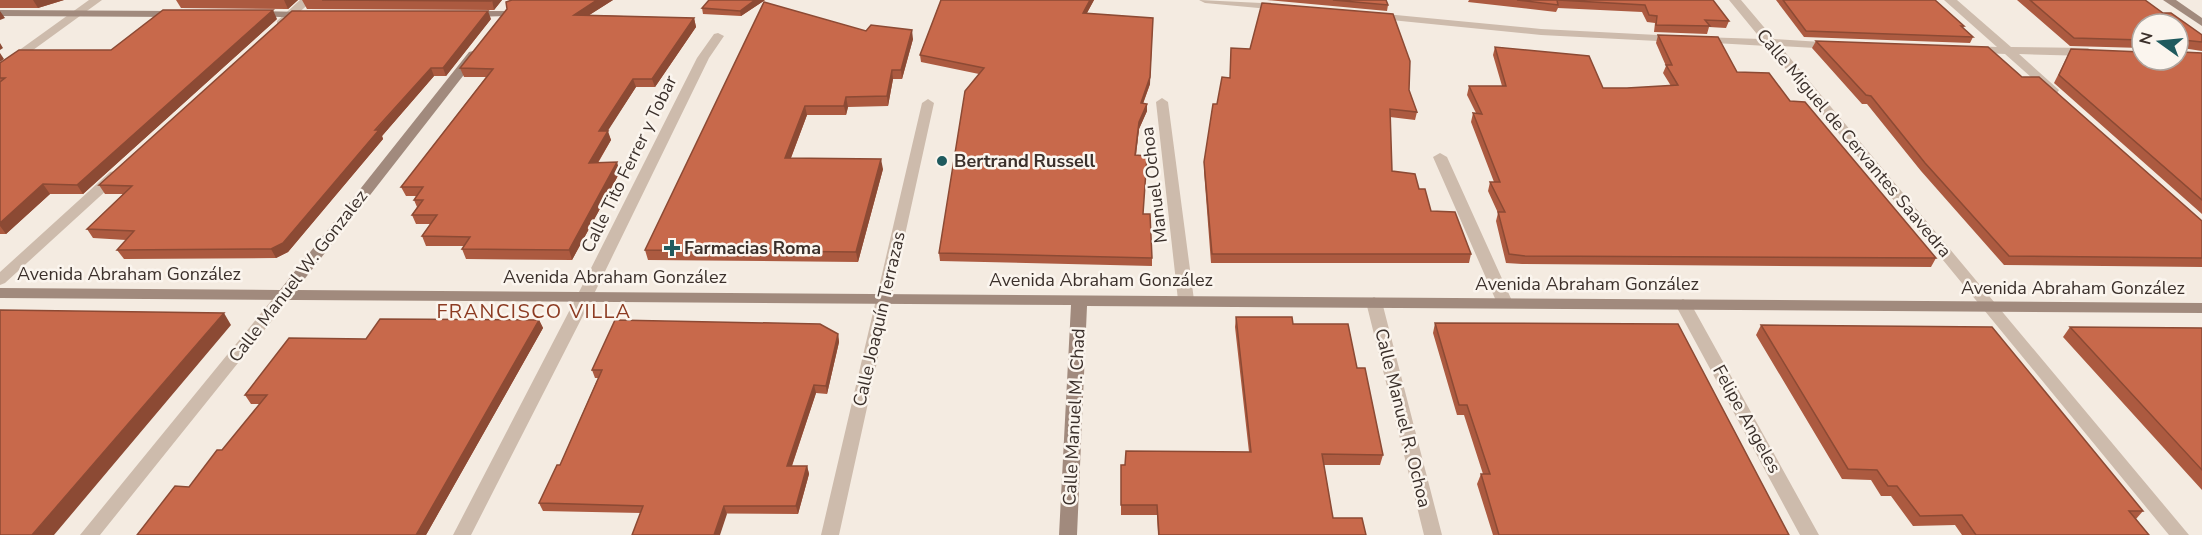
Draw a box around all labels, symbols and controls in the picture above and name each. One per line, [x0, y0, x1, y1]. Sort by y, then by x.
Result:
north arrow [2130, 12, 2190, 72]
street label: Calle Miguel de Cervantes Saavedra [1751, 24, 1957, 262]
text: N [2134, 30, 2159, 47]
street label: Calle Tito Ferrer y Tobar [576, 71, 683, 257]
street label: Manuel Ochoa [1135, 126, 1173, 244]
place label: Bertrand Russell [954, 149, 1095, 173]
marker: Bertrand Russell [935, 154, 949, 168]
street label: Calle Manuel W. Gonzalez [223, 185, 373, 367]
street label: Calle Joaquín Terrazas [847, 229, 911, 409]
place label: Farmacias Roma [684, 236, 821, 260]
marker: Farmacias Roma [665, 241, 679, 255]
street label: Avenida Abraham González [17, 262, 241, 286]
street label: Avenida Abraham González [503, 265, 727, 289]
street label: Avenida Abraham González [989, 268, 1213, 292]
street label: Avenida Abraham González [1475, 272, 1699, 296]
street label: Avenida Abraham González [1961, 276, 2185, 300]
district label: FRANCISCO VILLA [436, 298, 632, 325]
street label: Calle Manuel R. Ochoa [1369, 326, 1437, 510]
street label: Calle Manuel M. Chad [1057, 328, 1091, 506]
street label: Felipe Angeles [1707, 361, 1787, 477]

